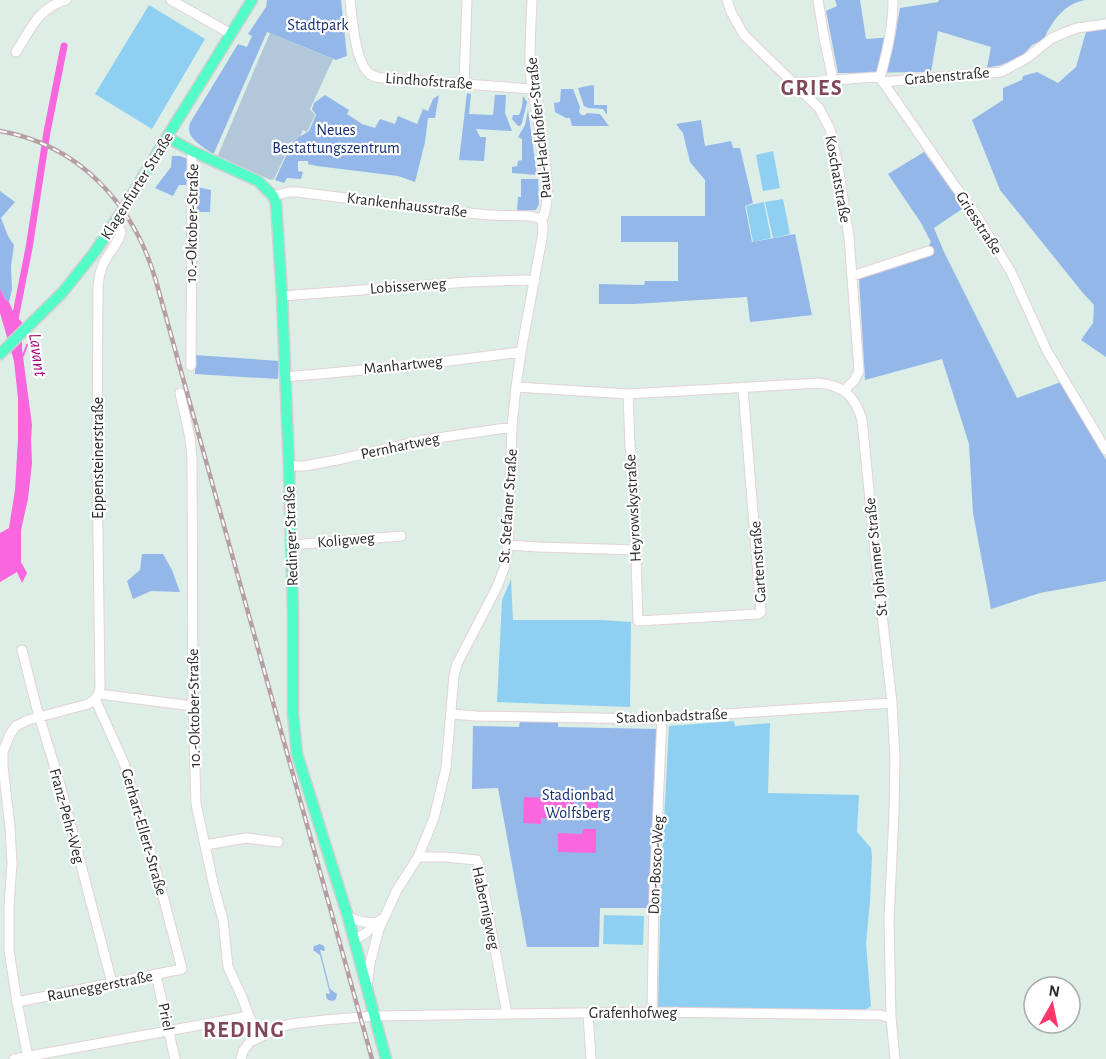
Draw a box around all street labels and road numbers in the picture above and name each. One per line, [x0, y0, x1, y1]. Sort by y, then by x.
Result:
street label: Paul-Hackhofer-Straße [524, 57, 554, 199]
street label: Grabenstraße [904, 64, 990, 88]
street label: Lindhofstraße [385, 70, 473, 92]
street label: Klagenfurter Straße [98, 130, 176, 242]
street label: Koschatstraße [822, 134, 854, 224]
street label: 10.-Oktober-Straße [183, 163, 201, 283]
street label: Griesstraße [953, 189, 1005, 257]
street label: Krankenhausstraße [346, 190, 468, 220]
street label: Lobisserweg [369, 275, 447, 297]
street label: Manhartweg [363, 353, 443, 377]
street label: Eppensteinerstraße [90, 397, 106, 519]
street label: Pernhartweg [359, 430, 441, 462]
street label: St. Stefaner Straße [496, 448, 520, 564]
street label: Heyrowskystraße [622, 454, 645, 562]
street label: Redinger Straße [281, 486, 301, 586]
street label: St. Johanner Straße [862, 497, 890, 617]
street label: Gartenstraße [747, 521, 769, 603]
street label: Koligweg [317, 530, 376, 550]
street label: 10.-Oktober-Straße [185, 648, 203, 768]
street label: Stadionbadstraße [616, 706, 728, 726]
street label: Franz-Pehr-Weg [47, 767, 87, 866]
street label: Gerhart-Ellert-Straße [118, 767, 170, 897]
street label: Don-Bosco-Weg [645, 815, 667, 915]
street label: Habernigweg [469, 865, 503, 951]
street label: Rauneggerstraße [46, 968, 154, 1004]
street label: Priel [155, 1001, 177, 1033]
street label: Grafenhofweg [589, 1005, 677, 1021]

